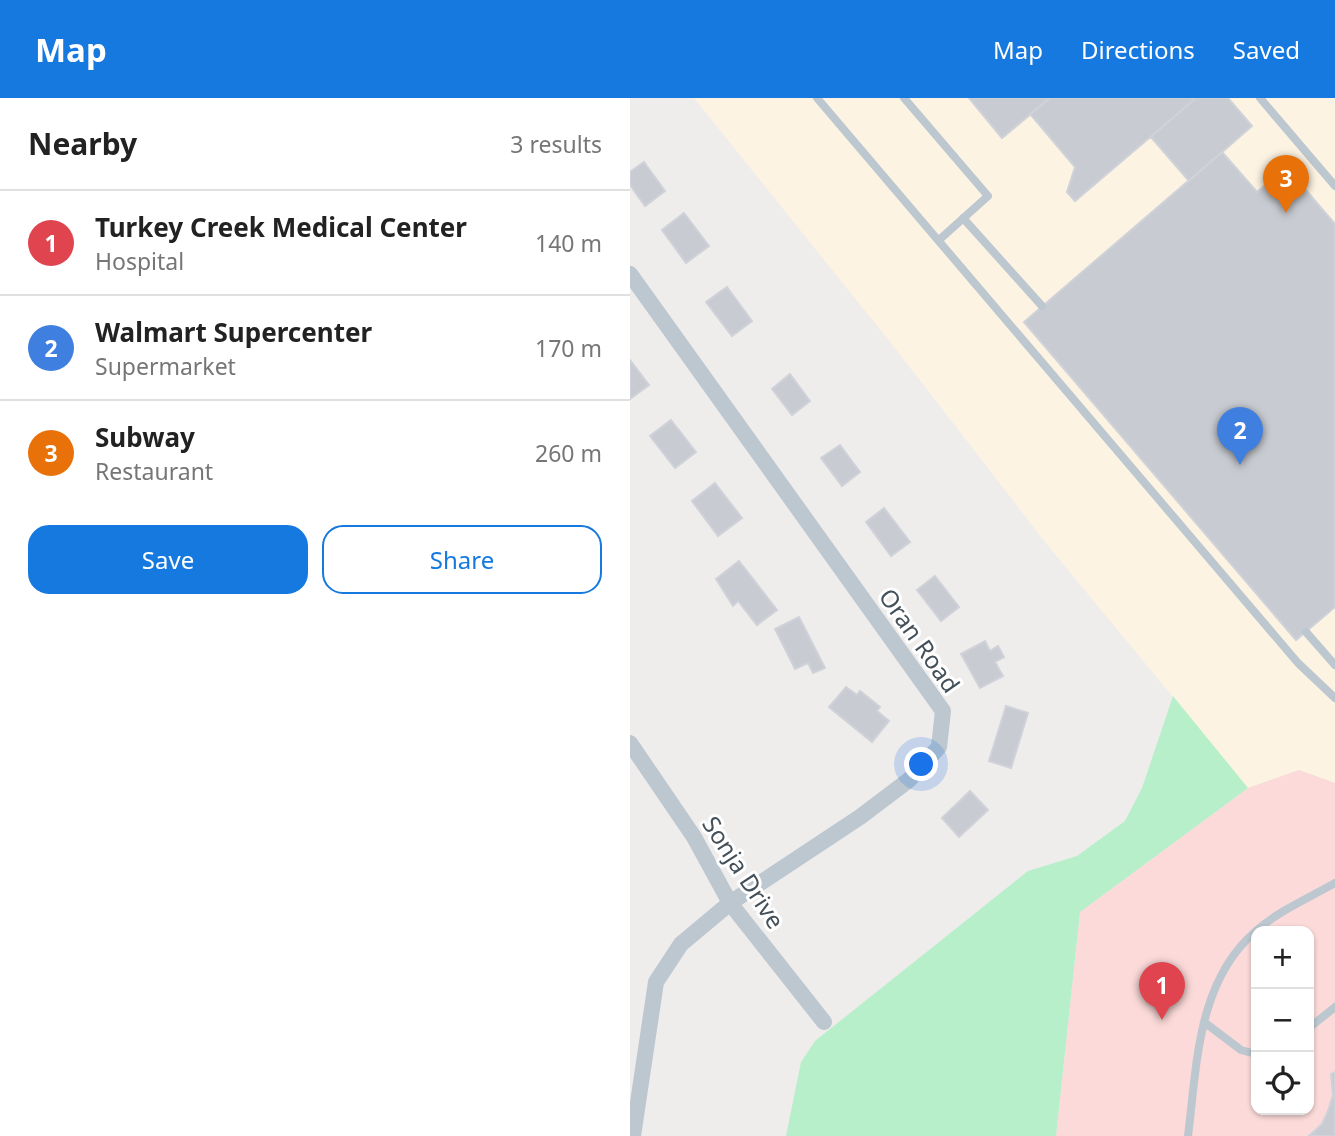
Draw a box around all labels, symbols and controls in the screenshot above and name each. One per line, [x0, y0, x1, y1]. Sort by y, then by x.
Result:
text: Map [35, 27, 107, 72]
text: Map [993, 33, 1043, 66]
text: Directions [1081, 33, 1195, 66]
text: Saved [1233, 33, 1300, 66]
text: Nearby [28, 123, 137, 164]
text: 3 results [510, 128, 602, 160]
pin: 3 [1263, 155, 1309, 213]
text: Turkey Creek Medical Center [95, 209, 467, 245]
text: 1 [44, 227, 58, 259]
text: 140 m [535, 227, 602, 259]
text: Hospital [95, 245, 184, 277]
text: Walmart Supercenter [95, 314, 372, 350]
text: 2 [44, 332, 58, 364]
text: 170 m [535, 332, 602, 364]
text: Supermarket [95, 350, 236, 382]
pin: 2 [1217, 407, 1263, 465]
text: Subway [95, 419, 195, 455]
text: 3 [44, 437, 58, 469]
text: 260 m [535, 437, 602, 469]
text: Restaurant [95, 455, 213, 487]
button: Save [28, 525, 308, 594]
button: Share [322, 525, 602, 594]
street label: Oran Road [872, 581, 968, 699]
your location [904, 747, 938, 781]
street label: Sonja Drive [695, 809, 793, 935]
map controls [1251, 926, 1314, 1115]
button: + [1251, 926, 1314, 989]
pin: 1 [1139, 962, 1185, 1020]
button: − [1251, 989, 1314, 1052]
button: locate [1251, 1052, 1314, 1115]

